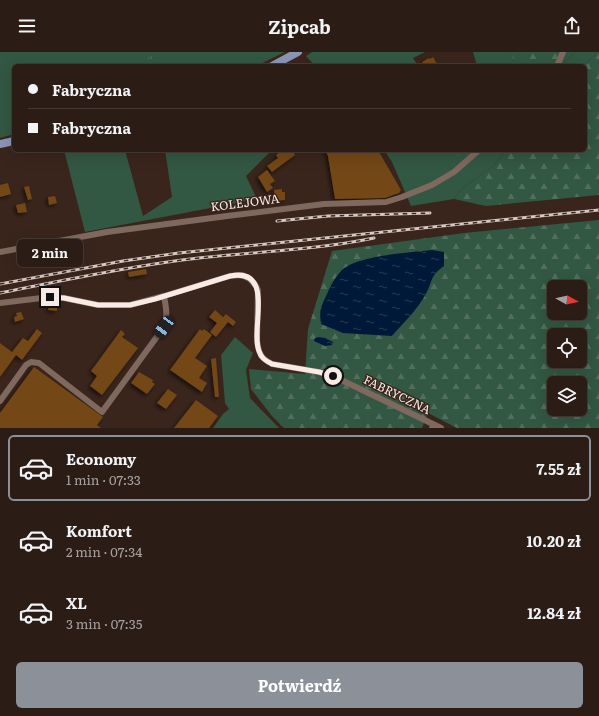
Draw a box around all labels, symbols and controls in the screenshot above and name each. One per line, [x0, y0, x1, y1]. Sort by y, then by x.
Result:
text: Zipcab [268, 13, 331, 40]
icon: menu [16, 15, 38, 37]
icon: share [561, 15, 583, 37]
text: Fabryczna [52, 78, 131, 101]
text: Fabryczna [52, 116, 131, 139]
street label: KOLEJOWA [209, 189, 280, 215]
callout: 2 min [17, 239, 83, 267]
text: 2 min [32, 243, 68, 262]
north arrow [547, 280, 587, 320]
map controls [547, 280, 587, 416]
route end [41, 288, 59, 306]
car [152, 314, 176, 340]
button: locate [547, 328, 587, 368]
route start [324, 367, 342, 385]
street label: FABRYCZNA [361, 370, 434, 418]
button: layers [547, 376, 587, 416]
text: Economy [66, 447, 136, 470]
icon: car [18, 450, 54, 486]
text: 7.55 zł [536, 457, 581, 480]
text: 1 min · 07:33 [66, 470, 141, 489]
text: Komfort [66, 519, 132, 542]
icon: car [18, 522, 54, 558]
text: 10.20 zł [527, 529, 581, 552]
text: 2 min · 07:34 [66, 542, 142, 561]
text: XL [66, 591, 87, 614]
icon: car [18, 594, 54, 630]
text: 12.84 zł [527, 601, 581, 624]
text: 3 min · 07:35 [66, 614, 142, 633]
button: Potwierdź [16, 662, 583, 708]

